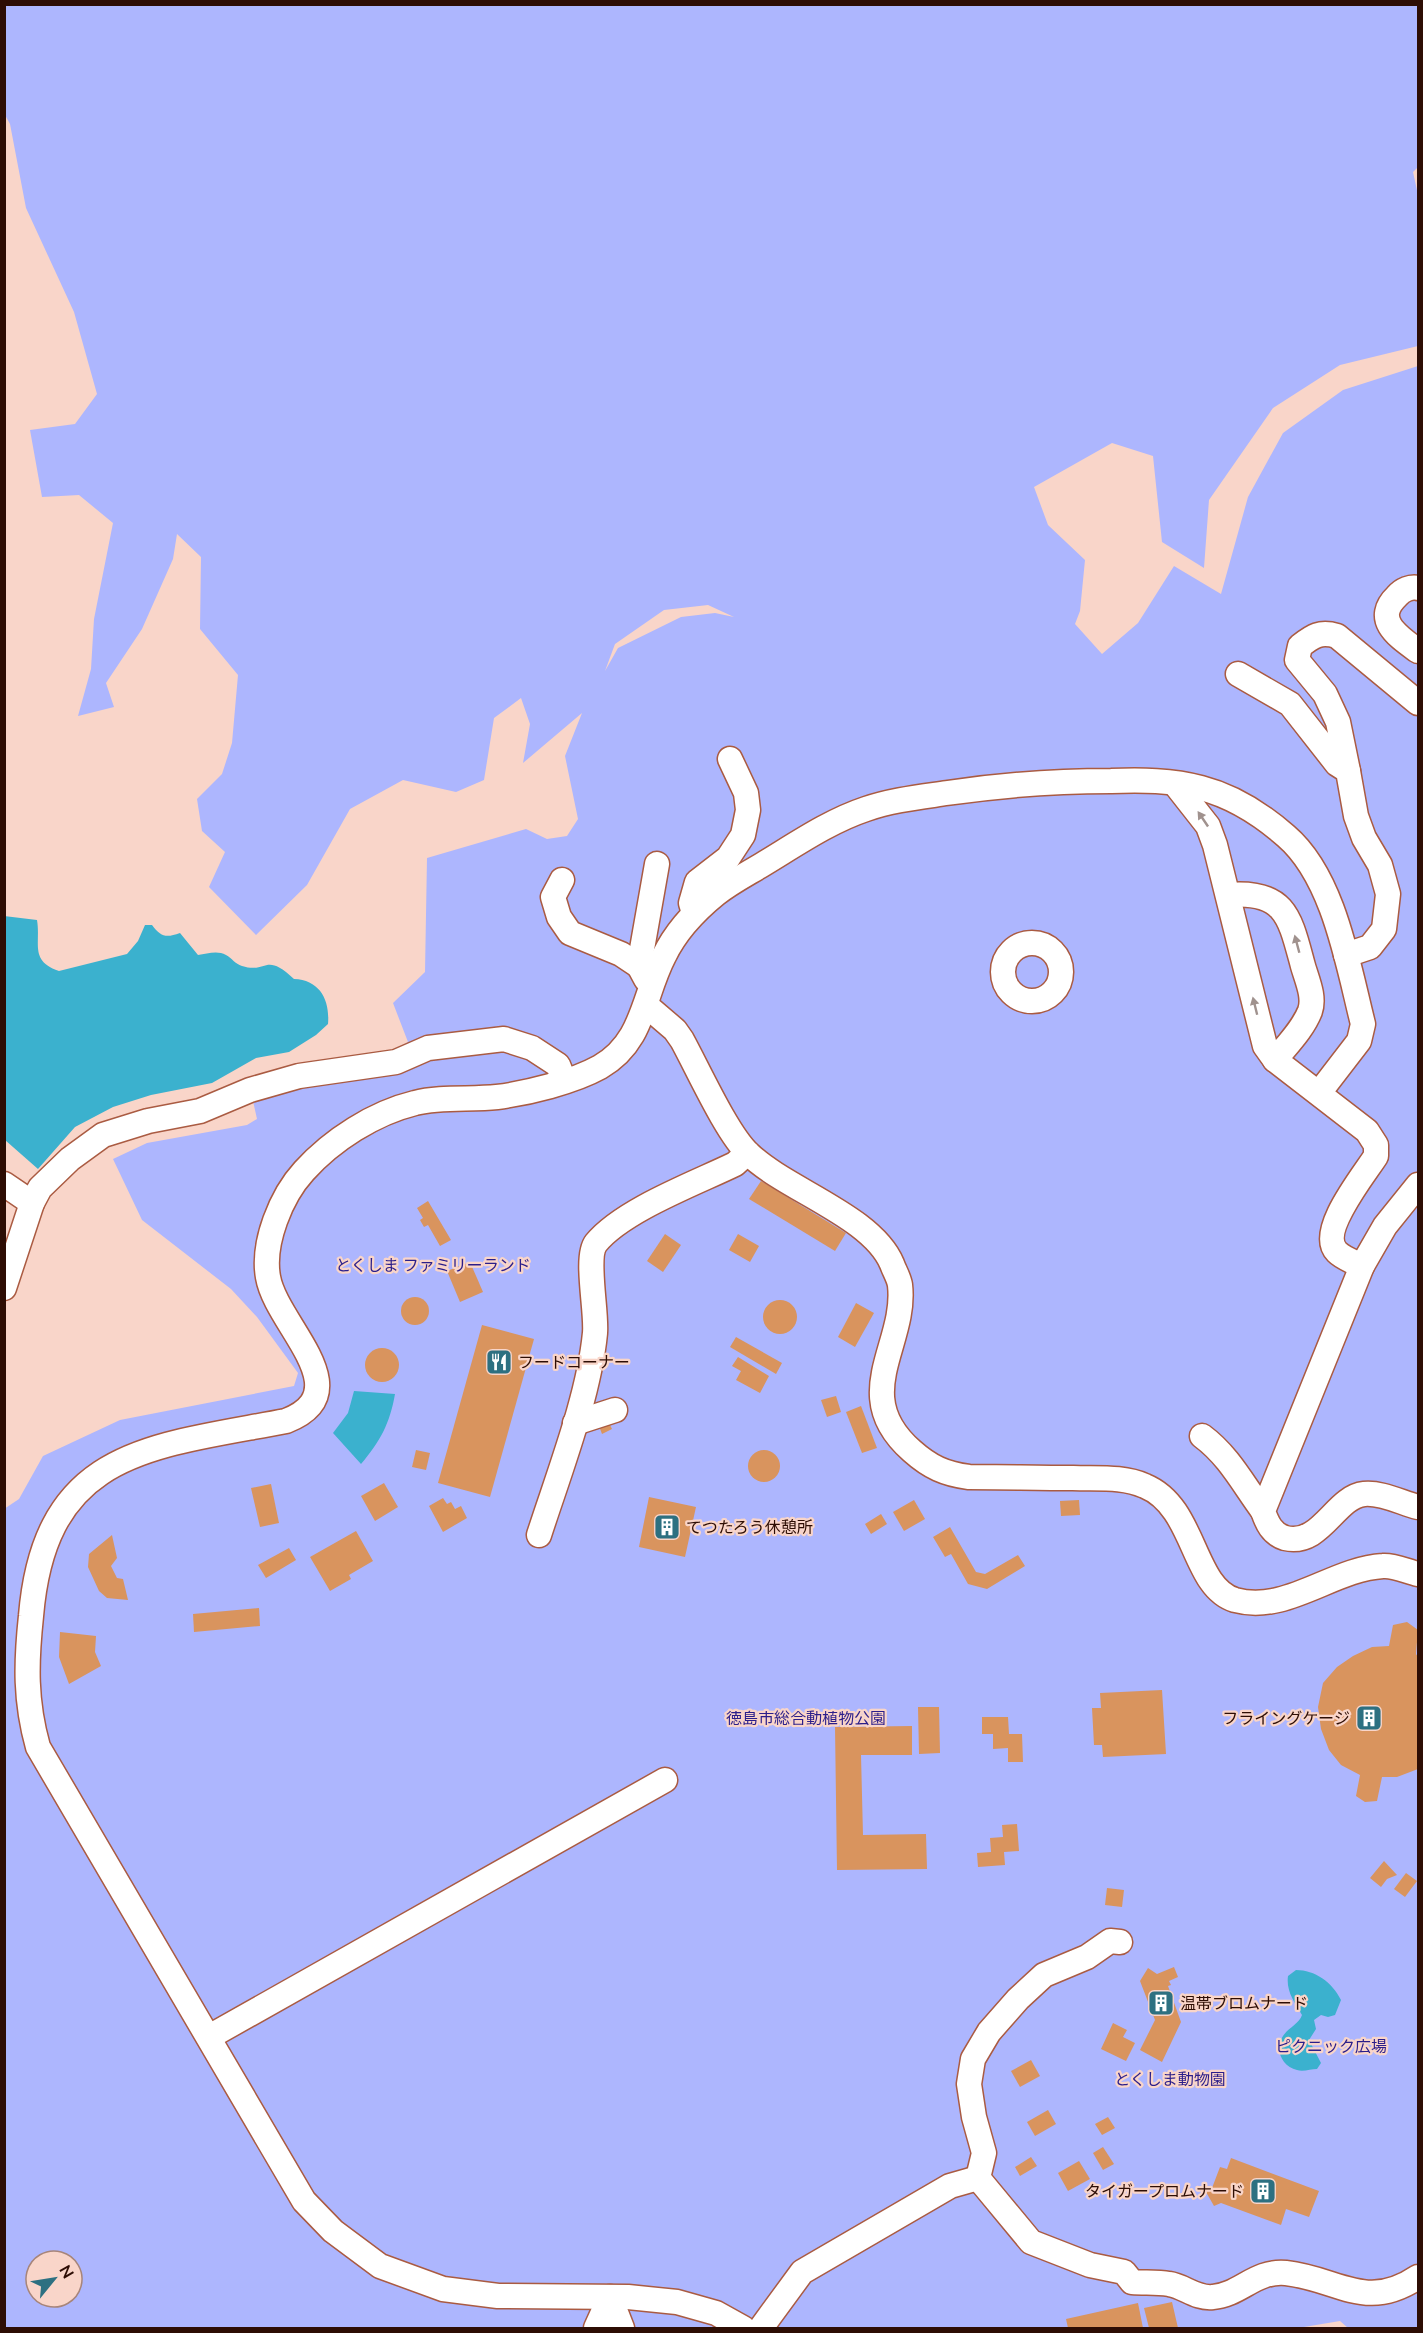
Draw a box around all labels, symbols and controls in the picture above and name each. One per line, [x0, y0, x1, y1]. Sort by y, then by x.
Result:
one-way arrow [1198, 811, 1209, 827]
one-way arrow [1292, 934, 1301, 952]
one-way arrow [1250, 997, 1260, 1015]
park label: とくしま ファミリーランド [335, 1255, 531, 1275]
restaurant icon: フードコーナー [484, 1347, 514, 1377]
place label: フードコーナー [518, 1352, 630, 1372]
building icon: てつたろう休憩所 [652, 1512, 682, 1542]
place label: てつたろう休憩所 [686, 1517, 813, 1537]
building icon: フライングケージ [1354, 1703, 1384, 1733]
park label: 徳島市総合動植物公園 [726, 1708, 886, 1728]
place label: フライングケージ [1222, 1708, 1350, 1728]
building icon: 温帯ブロムナード [1146, 1988, 1176, 2018]
place label: 温帯ブロムナード [1180, 1993, 1308, 2013]
park label: ピクニック広場 [1275, 2036, 1387, 2056]
park label: とくしま動物園 [1114, 2069, 1226, 2089]
building icon: タイガープロムナード [1248, 2176, 1278, 2206]
place label: タイガープロムナード [1085, 2181, 1244, 2201]
north arrow [24, 2249, 84, 2309]
text: N [55, 2261, 79, 2282]

